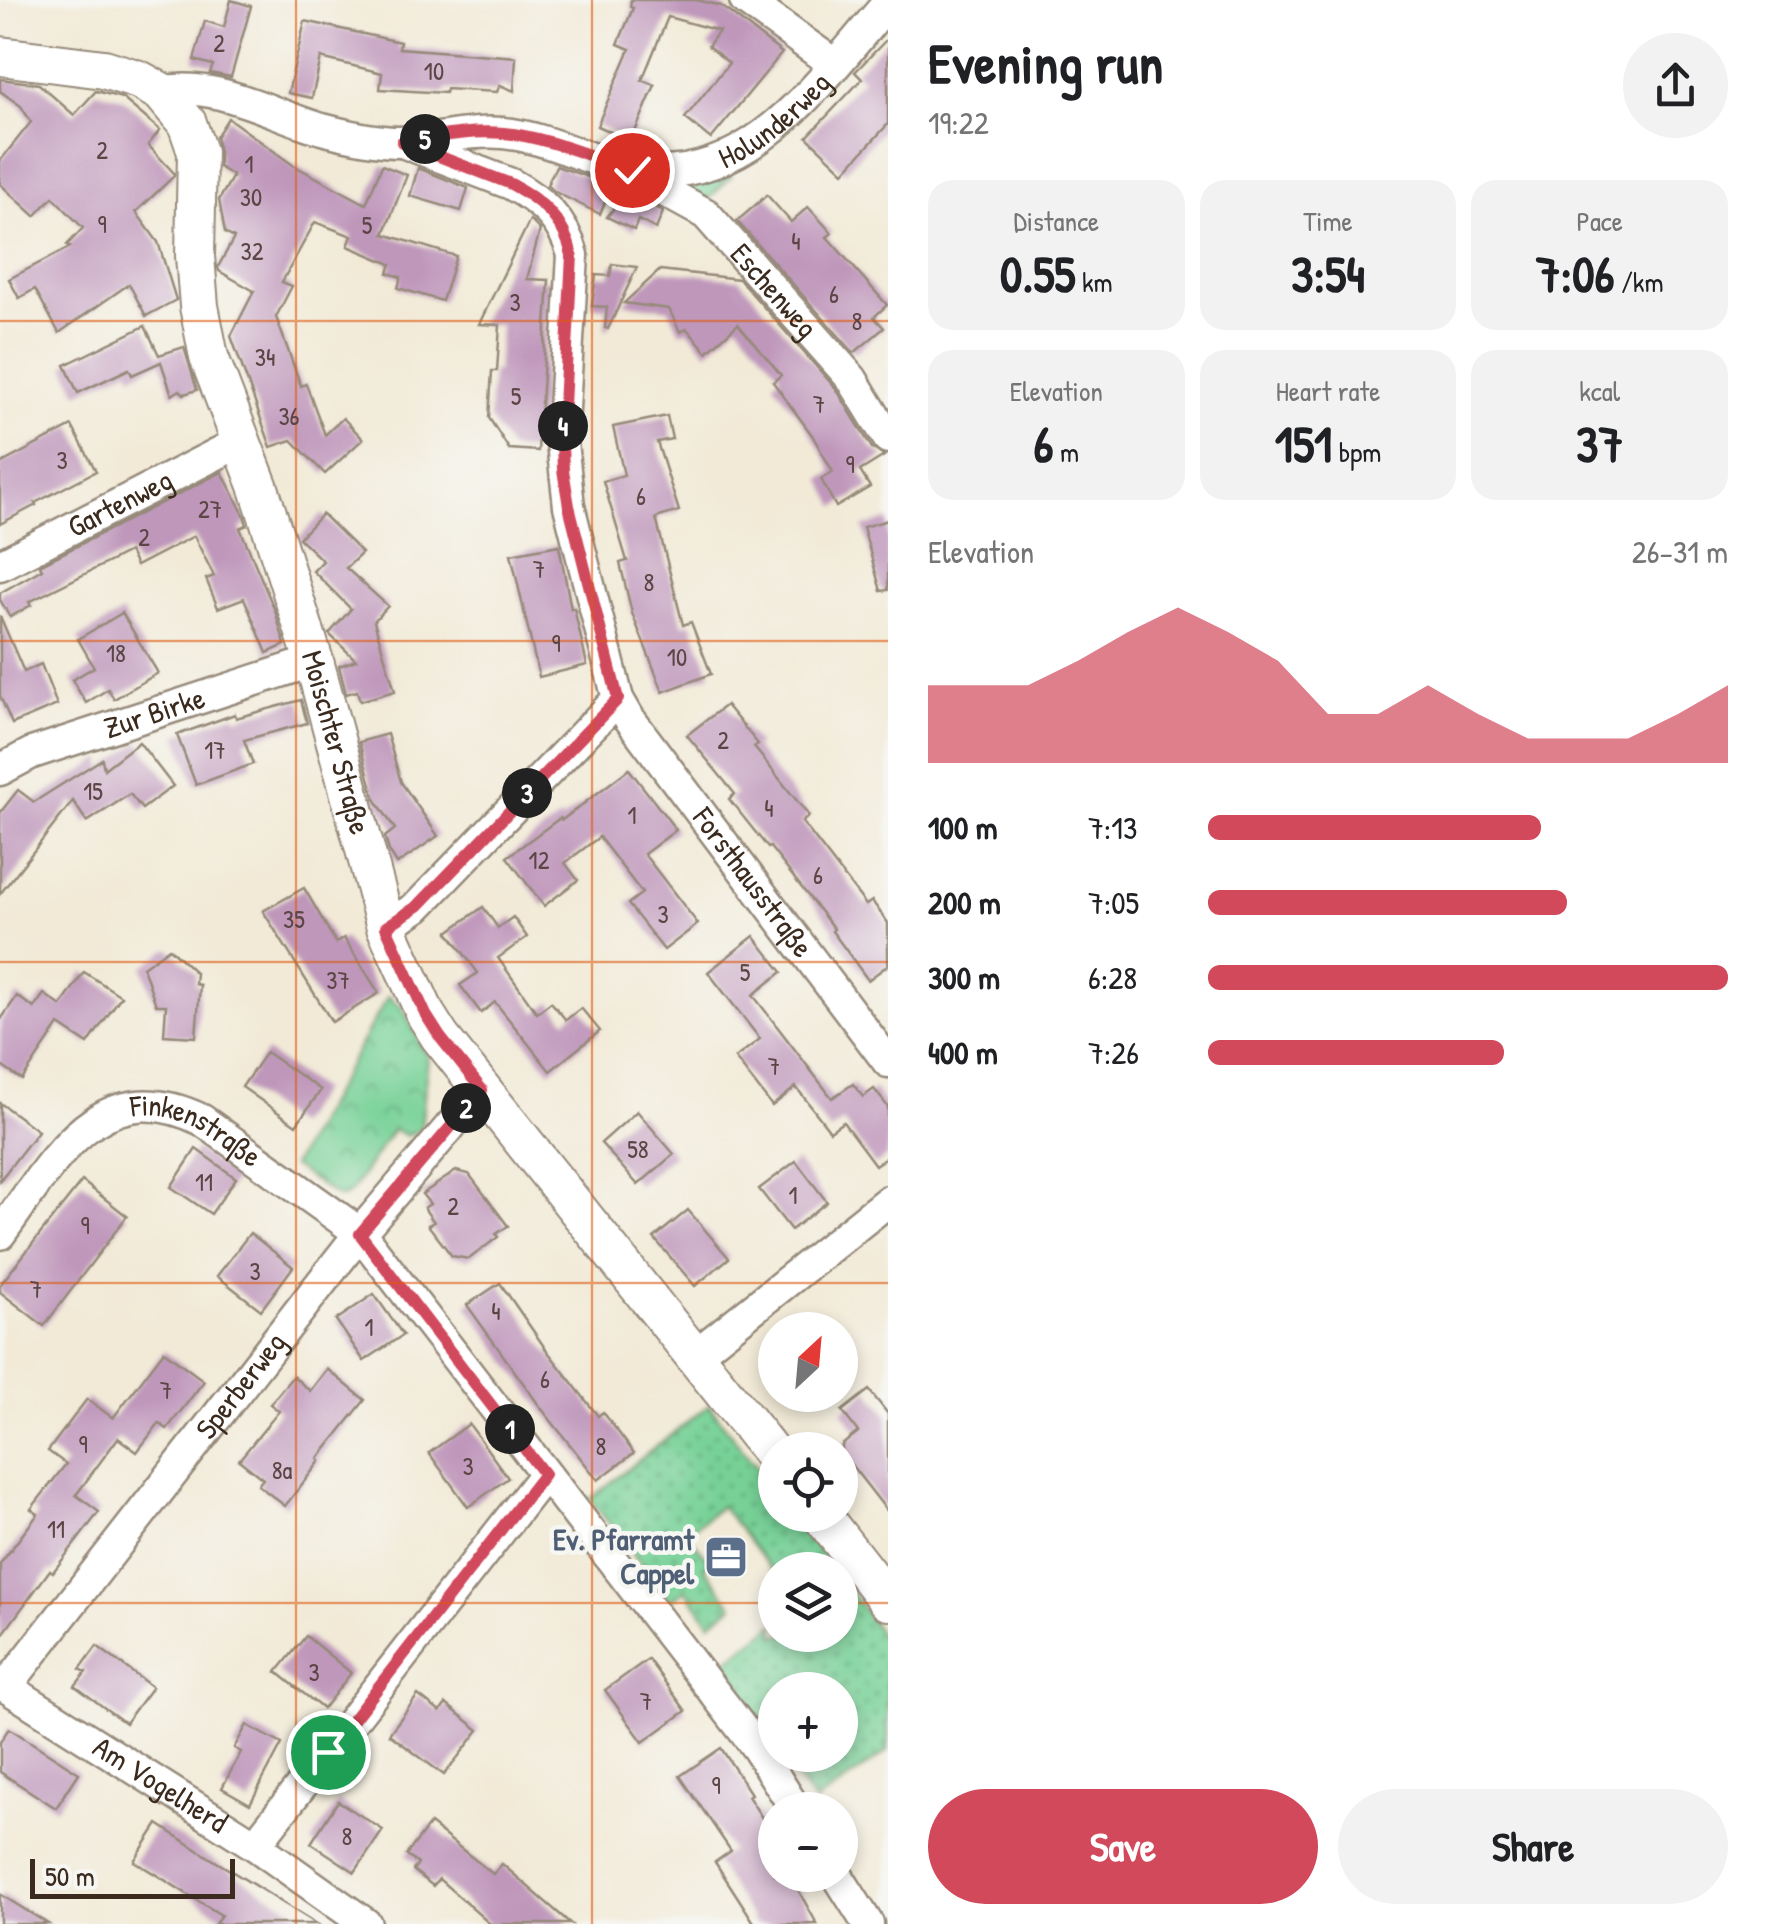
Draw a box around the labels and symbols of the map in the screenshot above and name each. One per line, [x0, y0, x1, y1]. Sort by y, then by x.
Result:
house number: 2 [213, 26, 225, 60]
house number: 10 [424, 54, 444, 88]
street label: Holunderweg [712, 63, 839, 177]
pin: 5 [400, 114, 450, 164]
pin [590, 128, 675, 213]
house number: 2 [96, 133, 108, 167]
house number: 1 [244, 147, 254, 181]
house number: 30 [240, 180, 262, 214]
house number: 9 [97, 207, 107, 241]
house number: 5 [362, 208, 373, 242]
house number: 4 [791, 224, 801, 258]
house number: 32 [241, 234, 264, 268]
street label: Eschenweg [722, 234, 827, 346]
house number: 6 [829, 277, 839, 311]
house number: 3 [509, 285, 521, 319]
house number: 8 [852, 304, 862, 338]
house number: 34 [255, 340, 275, 374]
house number: 5 [511, 379, 522, 413]
house number: 7 [813, 387, 825, 421]
house number: 36 [278, 399, 300, 433]
pin: 4 [538, 401, 588, 451]
house number: 3 [56, 443, 68, 477]
house number: 9 [845, 447, 855, 481]
street label: Gartenweg [60, 459, 179, 546]
house number: 6 [636, 479, 646, 513]
house number: 27 [198, 492, 222, 526]
house number: 2 [138, 520, 150, 554]
house number: 7 [533, 552, 545, 586]
house number: 8 [644, 565, 654, 599]
house number: 9 [551, 626, 561, 660]
house number: 18 [106, 636, 126, 670]
house number: 10 [667, 640, 687, 674]
street label: Moischter Straße [293, 645, 381, 838]
street label: Zur Birke [99, 677, 210, 747]
house number: 2 [717, 723, 729, 757]
house number: 17 [204, 733, 226, 767]
pin: 3 [502, 768, 552, 818]
house number: 15 [83, 774, 103, 808]
house number: 4 [764, 791, 774, 825]
house number: 1 [627, 798, 637, 832]
street label: Forsthausstraße [684, 798, 823, 965]
house number: 12 [529, 843, 550, 877]
house number: 6 [813, 858, 823, 892]
house number: 3 [657, 897, 669, 931]
house number: 35 [283, 902, 305, 936]
house number: 5 [740, 955, 751, 989]
house number: 37 [326, 963, 350, 997]
house number: 7 [768, 1049, 780, 1083]
pin: 2 [441, 1083, 491, 1133]
street label: Finkenstraße [127, 1084, 270, 1175]
house number: 58 [627, 1132, 649, 1166]
house number: 11 [195, 1165, 213, 1199]
house number: 1 [788, 1178, 798, 1212]
house number: 2 [447, 1189, 459, 1223]
house number: 9 [80, 1208, 90, 1242]
house number: 3 [249, 1254, 261, 1288]
house number: 7 [30, 1272, 42, 1306]
house number: 4 [491, 1294, 501, 1328]
house number: 1 [364, 1310, 374, 1344]
north arrow [758, 1312, 858, 1412]
street label: Sperberweg [186, 1323, 294, 1447]
house number: 6 [540, 1362, 550, 1396]
house number: 7 [160, 1373, 172, 1407]
pin: 1 [485, 1404, 535, 1454]
house number: 9 [78, 1427, 88, 1461]
house number: 8 [596, 1429, 606, 1463]
house number: 3 [462, 1449, 474, 1483]
house number: 8a [272, 1453, 293, 1487]
house number: 11 [47, 1512, 65, 1546]
place label: Ev. Pfarramt Cappel [553, 1519, 696, 1594]
office icon: Ev. Pfarramt Cappel [703, 1534, 749, 1580]
house number: 3 [308, 1655, 320, 1689]
house number: 7 [640, 1684, 652, 1718]
pin [286, 1710, 371, 1795]
street label: Am Vogelherd [86, 1726, 236, 1842]
house number: 9 [711, 1768, 721, 1802]
house number: 8 [342, 1819, 352, 1853]
scale bar [30, 1854, 235, 1898]

